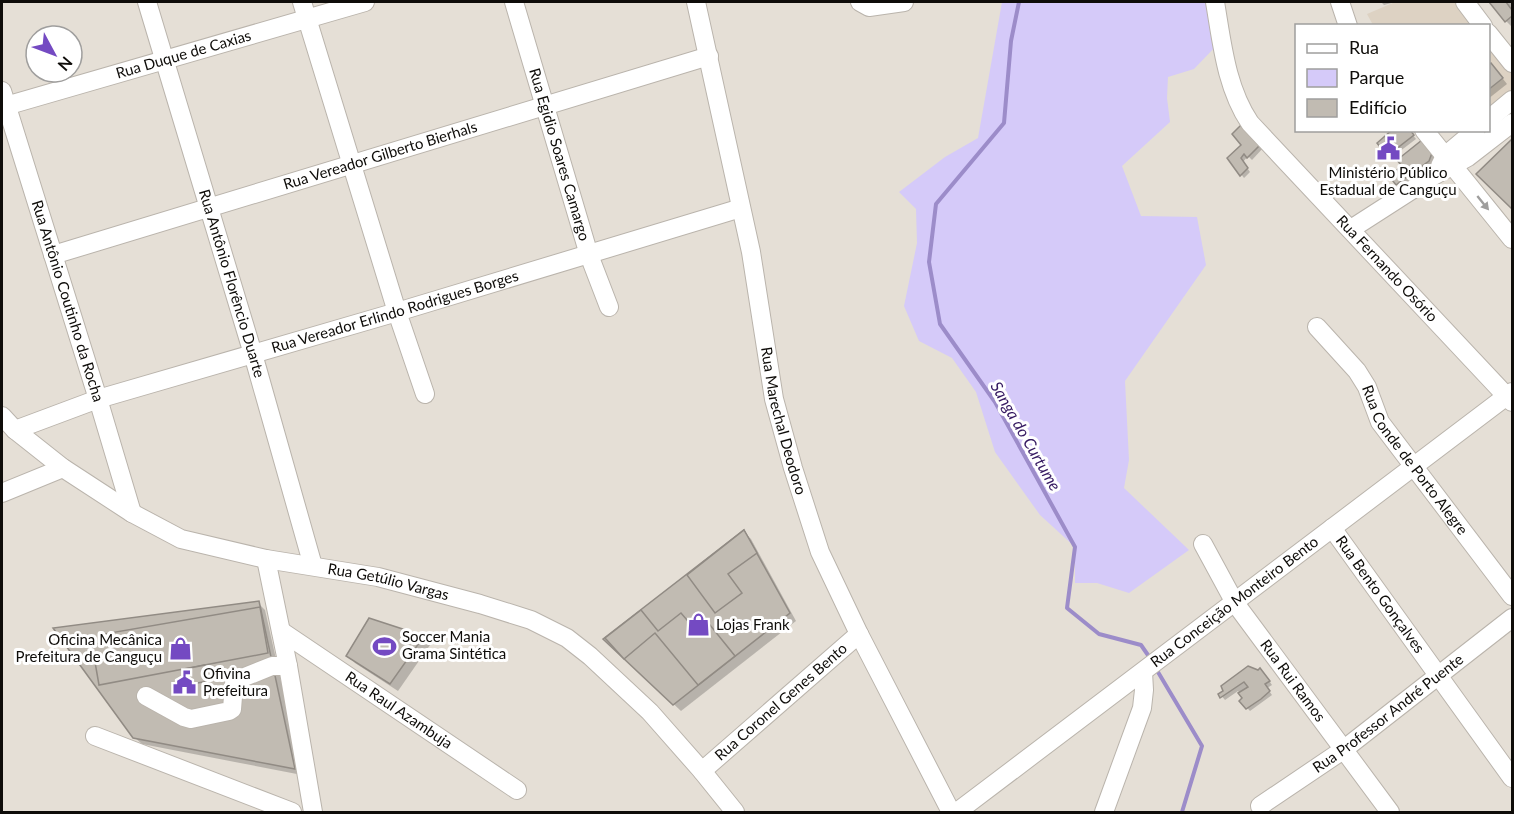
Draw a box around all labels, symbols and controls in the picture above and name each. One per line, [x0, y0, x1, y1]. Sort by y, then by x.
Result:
north arrow [24, 24, 84, 84]
legend [1295, 24, 1490, 132]
street label: Rua Duque de Caxias [114, 25, 253, 82]
text: Rua [1349, 36, 1379, 58]
text: N [54, 53, 77, 75]
street label: Rua Egidio Soares Camargo [526, 66, 594, 243]
text: Parque [1349, 66, 1404, 88]
text: Edifício [1349, 96, 1407, 118]
street label: Rua Vereador Gilberto Bierhals [281, 117, 479, 193]
public building icon: Ministério Público Estadual de Canguçu [1375, 136, 1401, 162]
place label: Ministério Público Estadual de Canguçu [1319, 163, 1457, 198]
street label: Rua Antônio Florêncio Duarte [196, 187, 269, 380]
one-way arrow [1476, 195, 1488, 210]
street label: Rua Antônio Coutinho da Rocha [29, 198, 108, 404]
street label: Rua Fernando Osório [1333, 211, 1442, 325]
street label: Rua Vereador Erlindo Rodrigues Borges [269, 266, 520, 356]
street label: Rua Marechal Deodoro [758, 345, 811, 497]
water label: Sanga do Curtume [987, 378, 1066, 494]
street label: Rua Conde de Porto Alegre [1359, 382, 1472, 538]
street label: Rua Conceição Monteiro Bento [1146, 532, 1321, 670]
street label: Rua Bento Gonçalves [1332, 532, 1429, 656]
street label: Rua Getúlio Vargas [326, 559, 451, 603]
shop icon: Lojas Frank [685, 612, 711, 638]
place label: Lojas Frank [716, 615, 790, 633]
place label: Soccer Mania Grama Sintética [402, 627, 506, 662]
place label: Oficina Mecânica Prefeitura de Canguçu [16, 630, 162, 665]
sports icon: Soccer Mania Grama Sintética [371, 633, 397, 659]
shop icon: Oficina Mecânica Prefeitura de Canguçu [167, 636, 193, 662]
street label: Rua Rui Ramos [1257, 636, 1330, 725]
street label: Rua Coronel Genes Bento [711, 639, 850, 764]
street label: Rua Professor André Puente [1309, 650, 1466, 776]
place label: Ofivina Prefeitura [203, 664, 268, 699]
street label: Rua Raul Azambuja [342, 667, 456, 752]
public building icon: Ofivina Prefeitura [172, 670, 198, 696]

